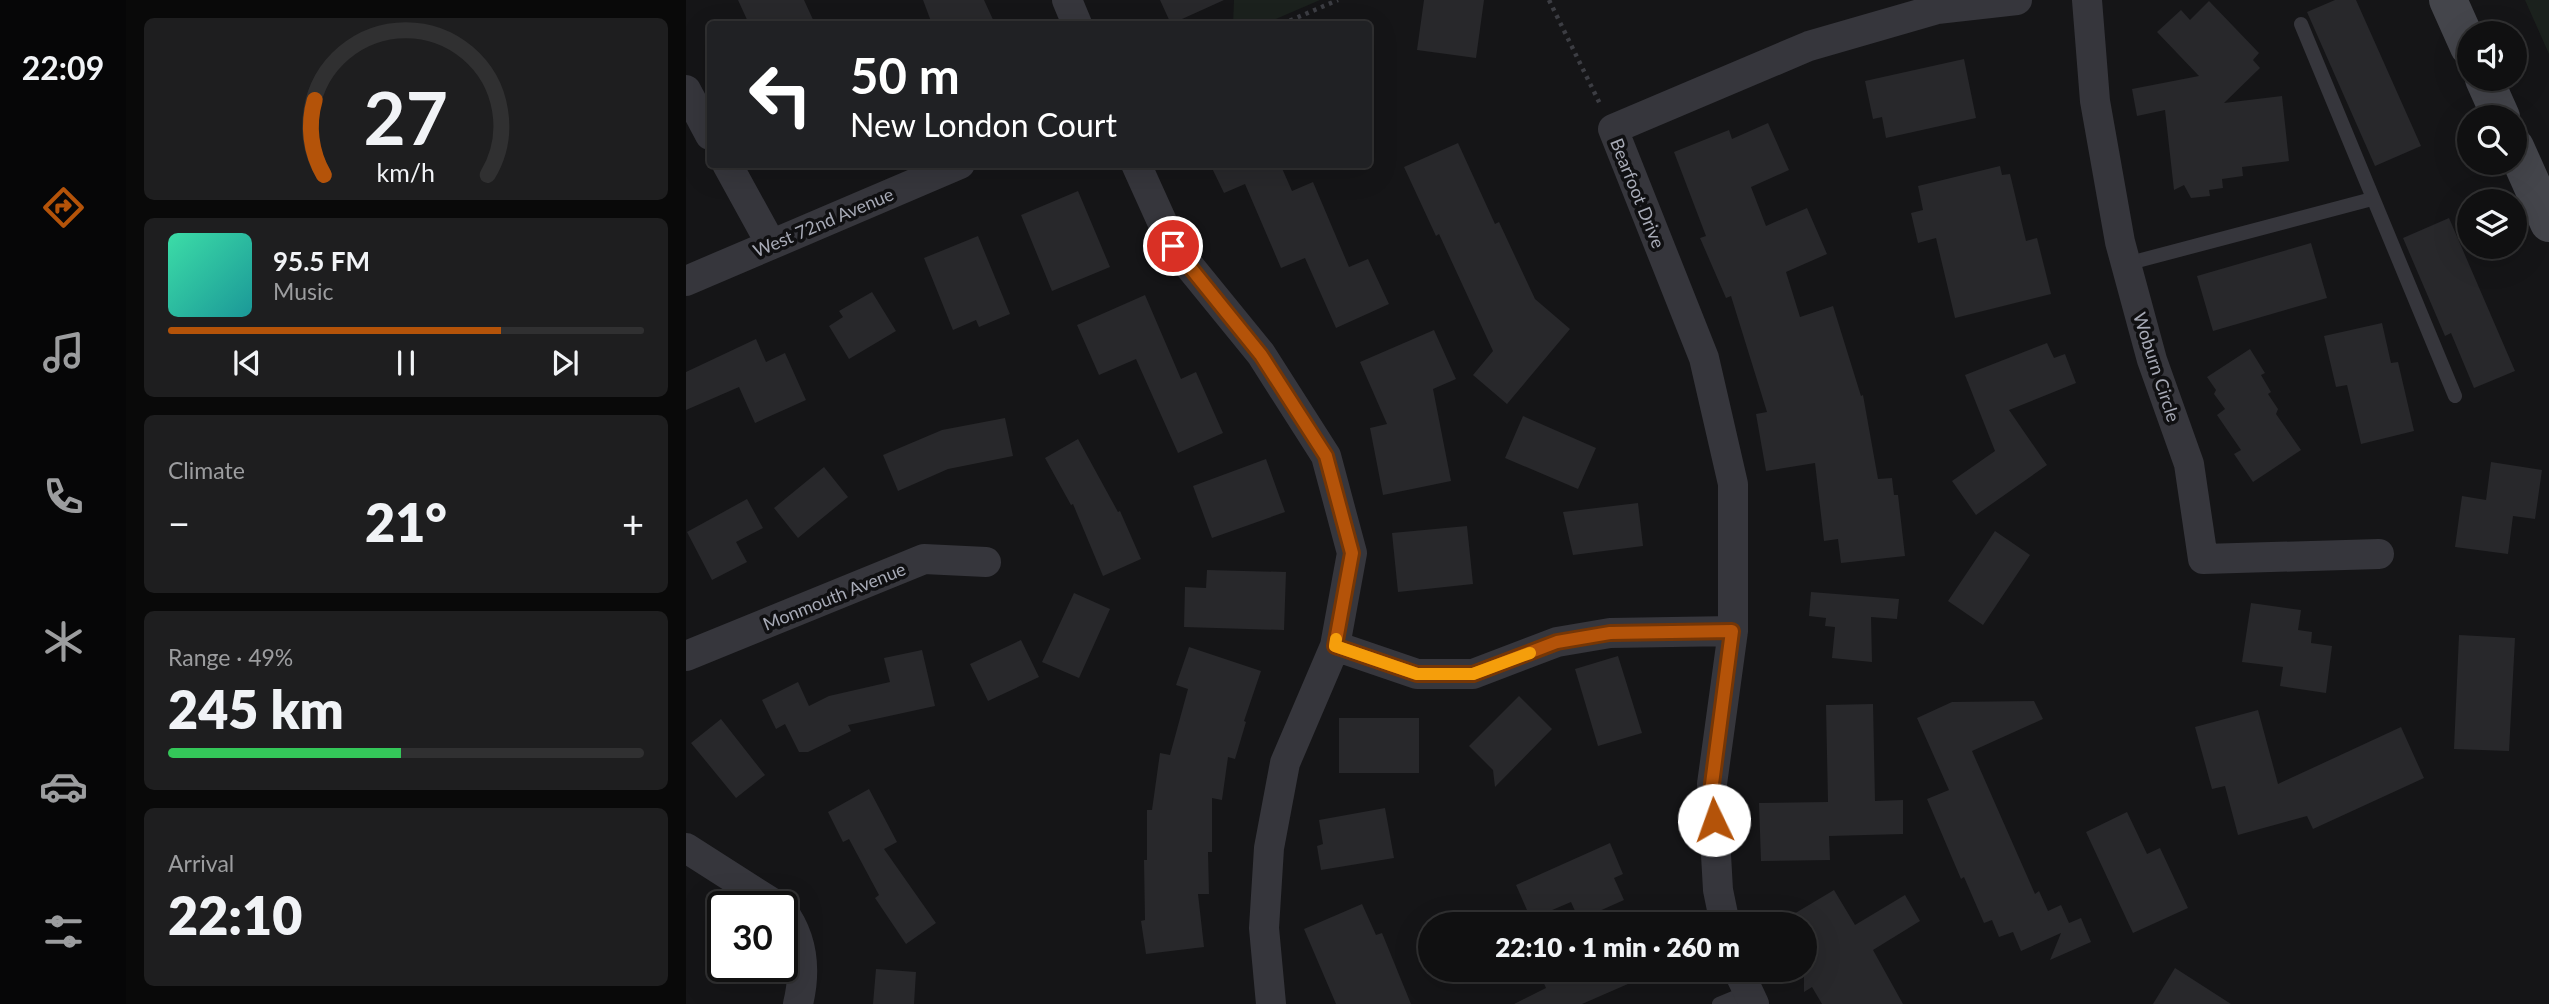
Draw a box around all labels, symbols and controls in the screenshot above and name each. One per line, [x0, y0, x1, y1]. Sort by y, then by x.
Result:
map controls [2457, 21, 2527, 259]
button: sound [2457, 21, 2527, 91]
text: 50 m [850, 46, 960, 104]
text: 22:09 [22, 48, 104, 87]
icon: left [735, 49, 826, 140]
text: 27 [364, 73, 448, 161]
text: New London Court [850, 105, 1117, 144]
button: search [2457, 105, 2527, 175]
street label: Bearfoot Drive [1606, 135, 1670, 251]
text: km/h [377, 157, 435, 187]
street label: West 72nd Avenue [749, 182, 897, 262]
icon: directions [39, 183, 88, 232]
button: layers [2457, 189, 2527, 259]
pin [1143, 216, 1203, 276]
icon: arrive [1154, 227, 1192, 265]
text: 95.5 FM [273, 245, 370, 277]
text: Music [273, 277, 333, 305]
street label: Woburn Circle [2129, 309, 2185, 425]
icon: music [39, 328, 88, 377]
icon: previous [228, 344, 266, 382]
icon: pause [387, 344, 425, 382]
icon: next [546, 344, 584, 382]
text: Climate [168, 456, 245, 484]
icon: phone [39, 472, 88, 521]
text: 21° [365, 491, 447, 553]
text: − [168, 500, 190, 546]
text: + [622, 500, 644, 546]
street label: Monmouth Avenue [759, 557, 909, 635]
icon: climate [39, 617, 88, 666]
text: Range · 49% [168, 643, 293, 671]
text: 245 km [168, 678, 344, 740]
icon: car [39, 762, 88, 811]
position arrow [1677, 783, 1751, 857]
text: Arrival [168, 849, 234, 877]
text: 22:10 [168, 884, 302, 946]
speed limit sign: 30 [707, 891, 798, 982]
icon: filters [39, 907, 88, 956]
text: 22:10 · 1 min · 260 m [1495, 931, 1740, 963]

